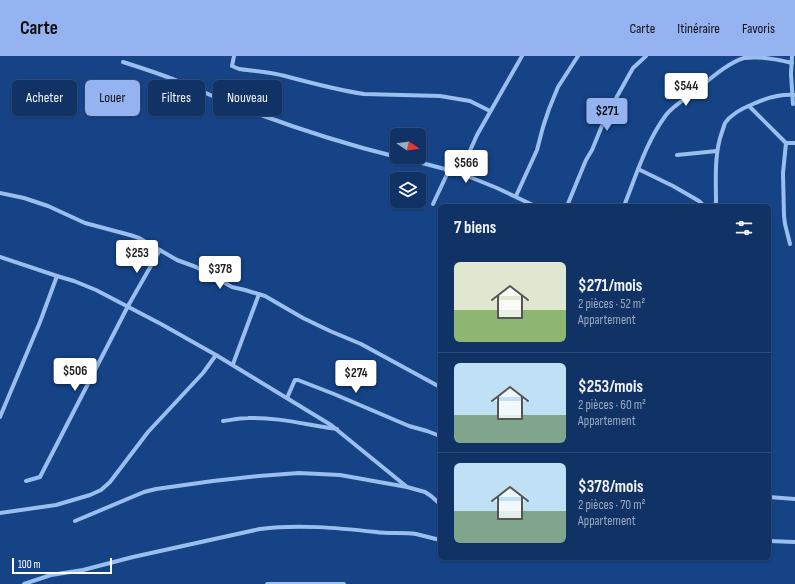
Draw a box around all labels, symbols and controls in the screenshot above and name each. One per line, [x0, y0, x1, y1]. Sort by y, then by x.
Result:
text: Carte [20, 17, 58, 40]
text: Carte [629, 20, 655, 37]
text: Itinéraire [677, 20, 720, 37]
text: Favoris [742, 20, 775, 37]
pin: $544 [662, 73, 710, 107]
text: $544 [674, 78, 698, 94]
chip: Acheter [12, 80, 77, 116]
chip: Louer [85, 80, 140, 116]
chip: Filtres [148, 80, 205, 116]
chip: Nouveau [213, 80, 282, 116]
pin: $271 [583, 98, 631, 132]
text: $271 [595, 103, 619, 119]
north arrow [390, 128, 426, 164]
map controls [390, 128, 426, 208]
pin: $566 [442, 150, 490, 184]
text: $566 [454, 155, 478, 171]
button: layers [390, 172, 426, 208]
icon: filters [733, 217, 755, 239]
text: 7 biens [454, 218, 496, 238]
pin: $253 [113, 240, 161, 274]
text: $253 [125, 245, 149, 261]
pin: $378 [196, 256, 244, 290]
text: $378 [208, 261, 232, 277]
text: $271/mois [578, 276, 642, 296]
icon: home [486, 278, 534, 326]
text: 2 pièces · 52 m² [578, 296, 645, 312]
text: Appartement [578, 312, 636, 328]
pin: $506 [51, 358, 99, 392]
pin: $274 [332, 360, 380, 394]
text: $506 [63, 363, 87, 379]
text: $274 [344, 365, 368, 381]
text: $253/mois [578, 377, 643, 397]
icon: home [486, 379, 534, 427]
text: 2 pièces · 60 m² [578, 397, 646, 413]
text: Appartement [578, 413, 636, 429]
text: $378/mois [578, 477, 643, 497]
icon: home [486, 479, 534, 527]
text: 2 pièces · 70 m² [578, 497, 646, 513]
text: Appartement [578, 513, 636, 529]
scale bar [12, 556, 112, 575]
text: 100 m [18, 558, 40, 571]

